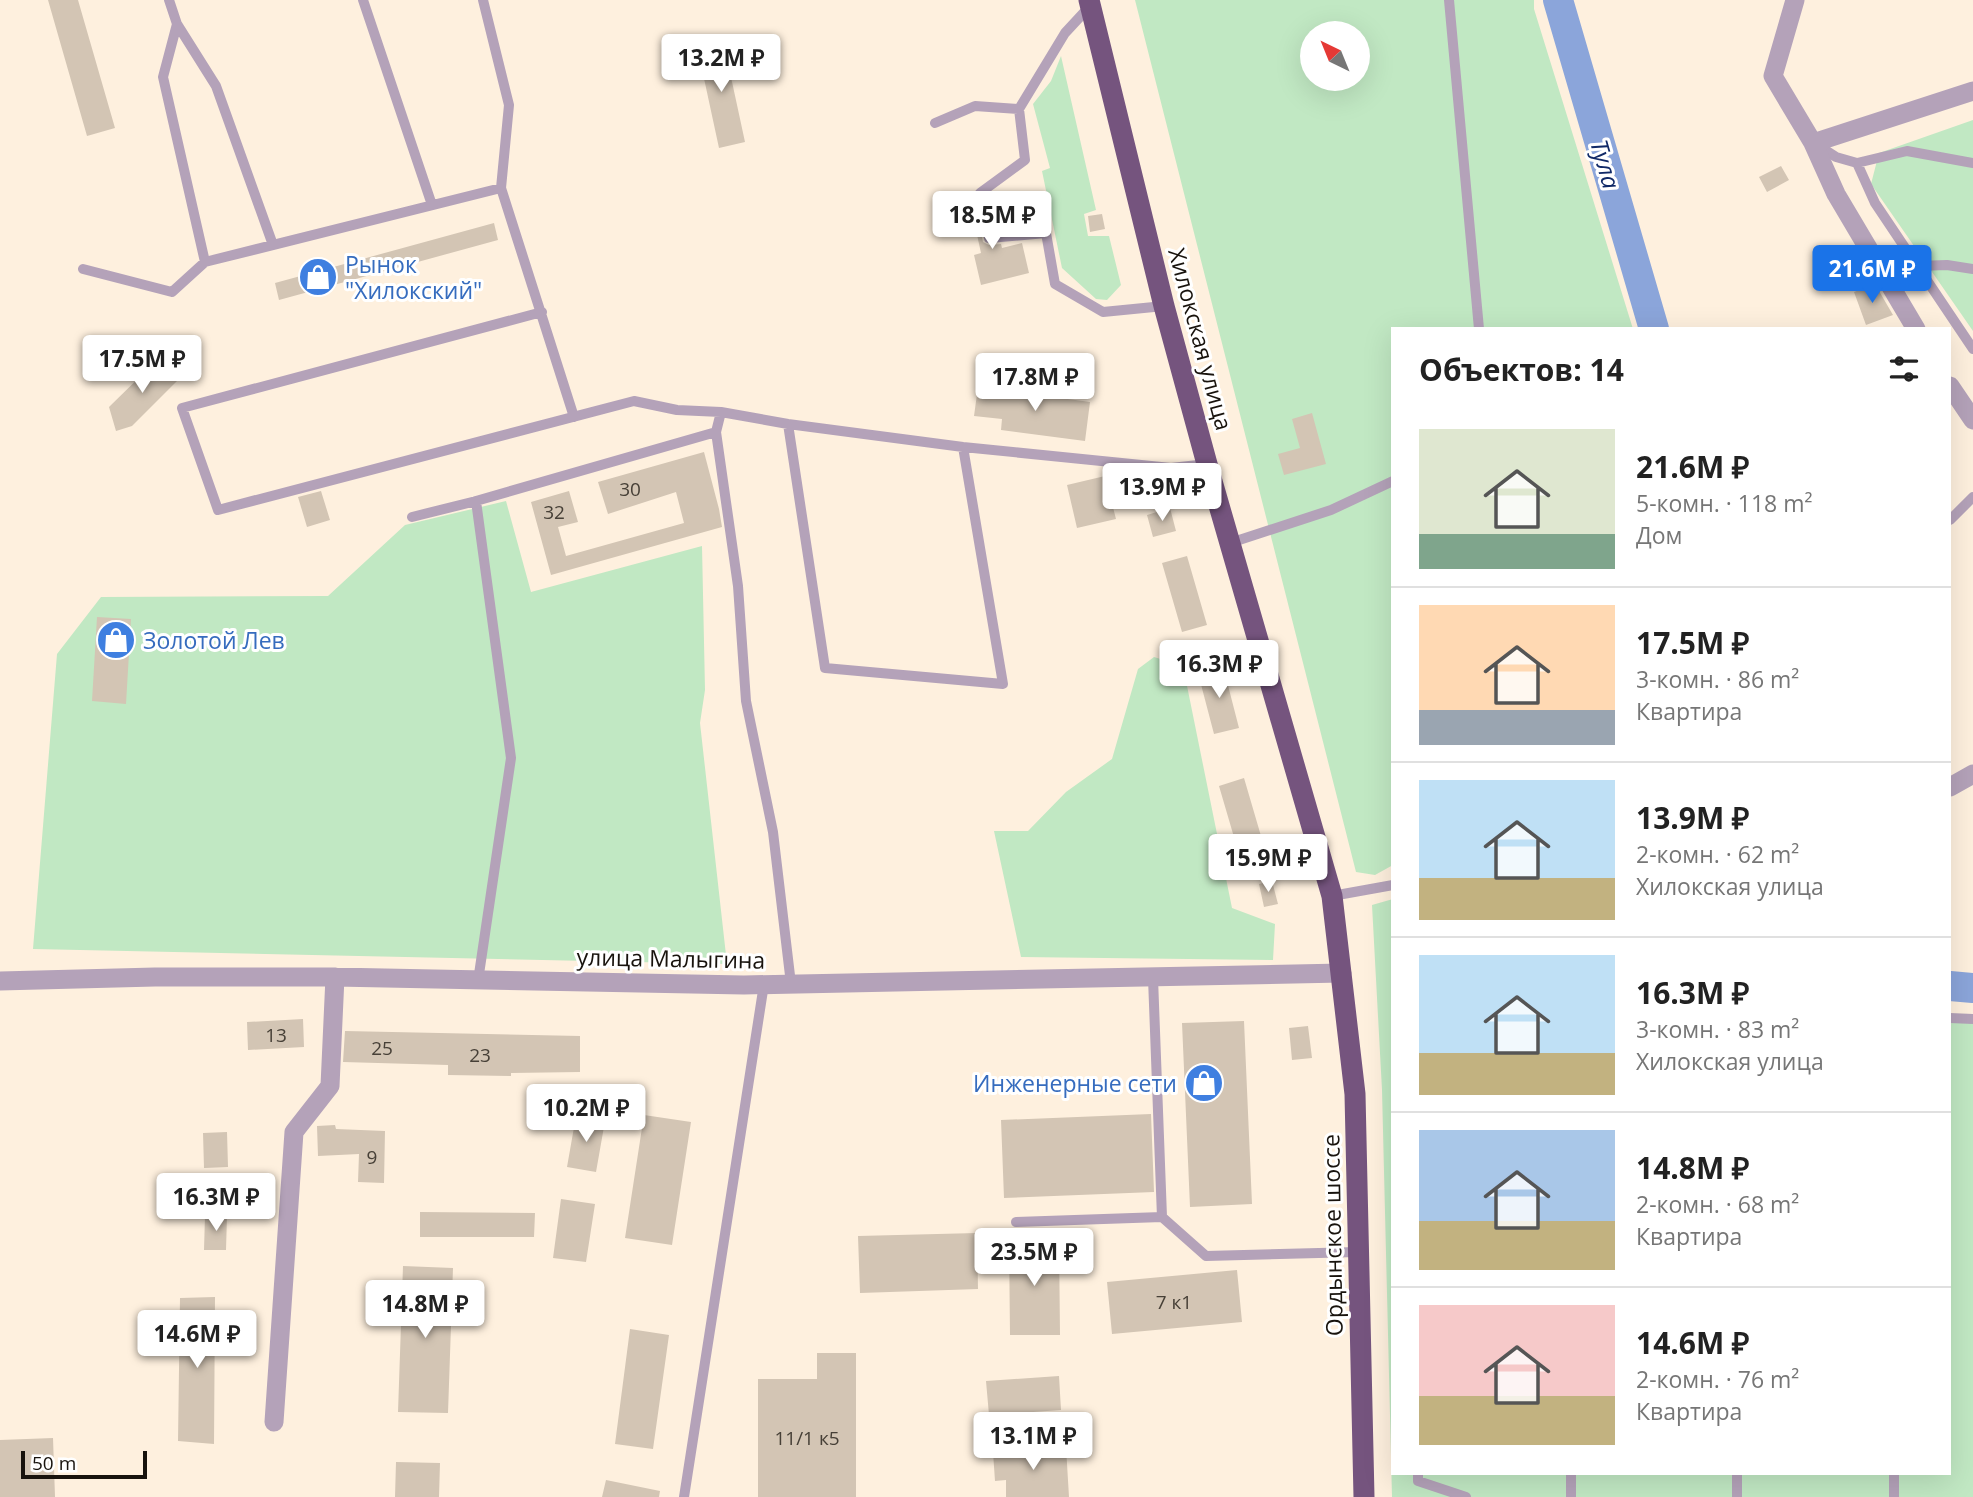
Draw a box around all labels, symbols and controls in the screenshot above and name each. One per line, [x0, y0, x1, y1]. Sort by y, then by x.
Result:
north arrow [1300, 21, 1370, 91]
map controls [1300, 21, 1370, 91]
pin: 13.2M ₽ [656, 34, 786, 94]
text: 13.2M ₽ [677, 41, 765, 73]
water label: Тула [1583, 136, 1629, 193]
pin: 18.5M ₽ [927, 191, 1057, 251]
text: 18.5M ₽ [948, 198, 1036, 230]
street label: Хилокская улица [1161, 244, 1241, 434]
pin: 21.6M ₽ [1807, 246, 1937, 305]
place label: Рынок "Хилокский" [345, 248, 482, 306]
text: 21.6M ₽ [1828, 252, 1916, 284]
shop icon: Рынок "Хилокский" [297, 256, 339, 298]
pin: 17.5M ₽ [77, 336, 207, 395]
text: 17.5M ₽ [98, 342, 186, 374]
text: Объектов: 14 [1419, 349, 1624, 390]
icon: filters [1885, 350, 1923, 388]
pin: 17.8M ₽ [970, 354, 1100, 413]
text: 17.8M ₽ [991, 360, 1079, 392]
text: 21.6M ₽ [1636, 446, 1750, 487]
icon: home [1475, 457, 1559, 541]
pin: 13.9M ₽ [1097, 463, 1227, 523]
text: 13.9M ₽ [1118, 470, 1206, 502]
house number: 30 [619, 476, 641, 502]
text: 5-комн. · 118 m² [1636, 487, 1812, 519]
house number: 32 [543, 499, 565, 525]
text: Дом [1636, 519, 1682, 551]
shop icon: Золотой Лев [95, 619, 137, 661]
text: 17.5M ₽ [1636, 622, 1750, 663]
place label: Золотой Лев [143, 624, 285, 656]
icon: home [1475, 633, 1559, 717]
pin: 16.3M ₽ [1154, 640, 1284, 700]
text: 16.3M ₽ [1175, 647, 1263, 679]
text: 3-комн. · 86 m² [1636, 663, 1799, 695]
text: Квартира [1636, 695, 1742, 727]
text: 13.9M ₽ [1636, 797, 1750, 838]
icon: home [1475, 808, 1559, 892]
pin: 15.9M ₽ [1203, 834, 1333, 894]
text: 2-комн. · 62 m² [1636, 838, 1799, 870]
text: 15.9M ₽ [1224, 841, 1312, 873]
text: Хилокская улица [1636, 870, 1824, 902]
street label: улица Малыгина [576, 940, 766, 976]
text: 16.3M ₽ [1636, 972, 1750, 1013]
icon: home [1475, 983, 1559, 1067]
text: 3-комн. · 83 m² [1636, 1013, 1799, 1045]
house number: 13 [265, 1022, 287, 1048]
house number: 25 [371, 1035, 393, 1061]
house number: 23 [469, 1042, 491, 1068]
text: Хилокская улица [1636, 1045, 1824, 1077]
shop icon: Инженерные сети [1183, 1062, 1225, 1104]
place label: Инженерные сети [973, 1067, 1177, 1099]
pin: 10.2M ₽ [521, 1084, 651, 1144]
text: 10.2M ₽ [542, 1091, 630, 1123]
street label: Ордынское шоссе [1314, 1134, 1350, 1336]
house number: 9 [367, 1144, 377, 1170]
text: 14.8M ₽ [1636, 1147, 1750, 1188]
icon: home [1475, 1158, 1559, 1242]
pin: 16.3M ₽ [151, 1174, 281, 1233]
text: 16.3M ₽ [172, 1180, 260, 1212]
text: 2-комн. · 68 m² [1636, 1188, 1799, 1220]
text: Квартира [1636, 1220, 1742, 1252]
pin: 23.5M ₽ [969, 1228, 1099, 1288]
text: 23.5M ₽ [990, 1235, 1078, 1267]
pin: 14.8M ₽ [360, 1280, 490, 1340]
text: 14.8M ₽ [381, 1287, 469, 1319]
house number: 7 к1 [1156, 1289, 1192, 1315]
pin: 14.6M ₽ [132, 1310, 262, 1370]
text: 14.6M ₽ [153, 1317, 241, 1349]
text: 14.6M ₽ [1636, 1322, 1750, 1363]
icon: home [1475, 1333, 1559, 1417]
text: 2-комн. · 76 m² [1636, 1363, 1799, 1395]
text: Квартира [1636, 1395, 1742, 1427]
pin: 13.1M ₽ [968, 1412, 1098, 1472]
text: 13.1M ₽ [989, 1419, 1077, 1451]
house number: 11/1 к5 [774, 1425, 840, 1451]
scale bar [21, 1448, 147, 1480]
text: 50 m [32, 1450, 76, 1476]

